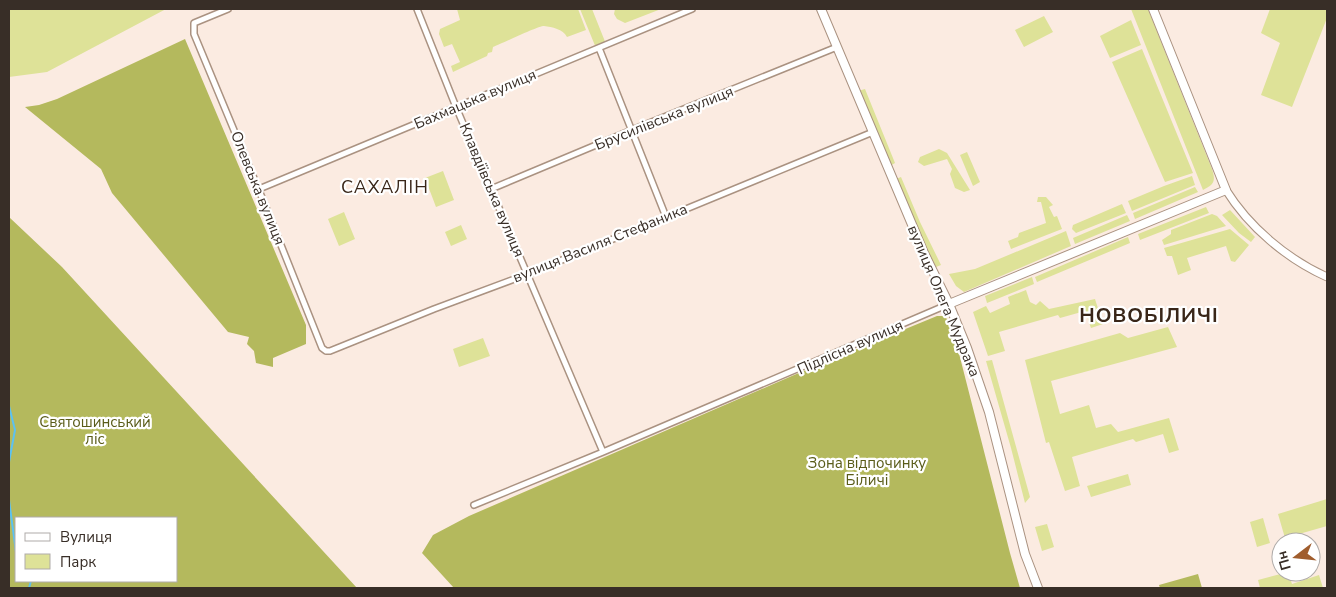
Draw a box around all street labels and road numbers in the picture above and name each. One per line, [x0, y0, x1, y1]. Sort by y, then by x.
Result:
street label: Бахмацька вулиця [411, 64, 539, 134]
street label: Брусилівська вулиця [592, 81, 736, 155]
street label: Клавдіївська вулиця [455, 120, 529, 260]
street label: Олевська вулиця [226, 128, 290, 248]
street label: вулиця Василя Стефаника [510, 199, 690, 287]
street label: вулиця Олега Мудрака [903, 222, 985, 380]
street label: Підлісна вулиця [794, 315, 906, 379]

